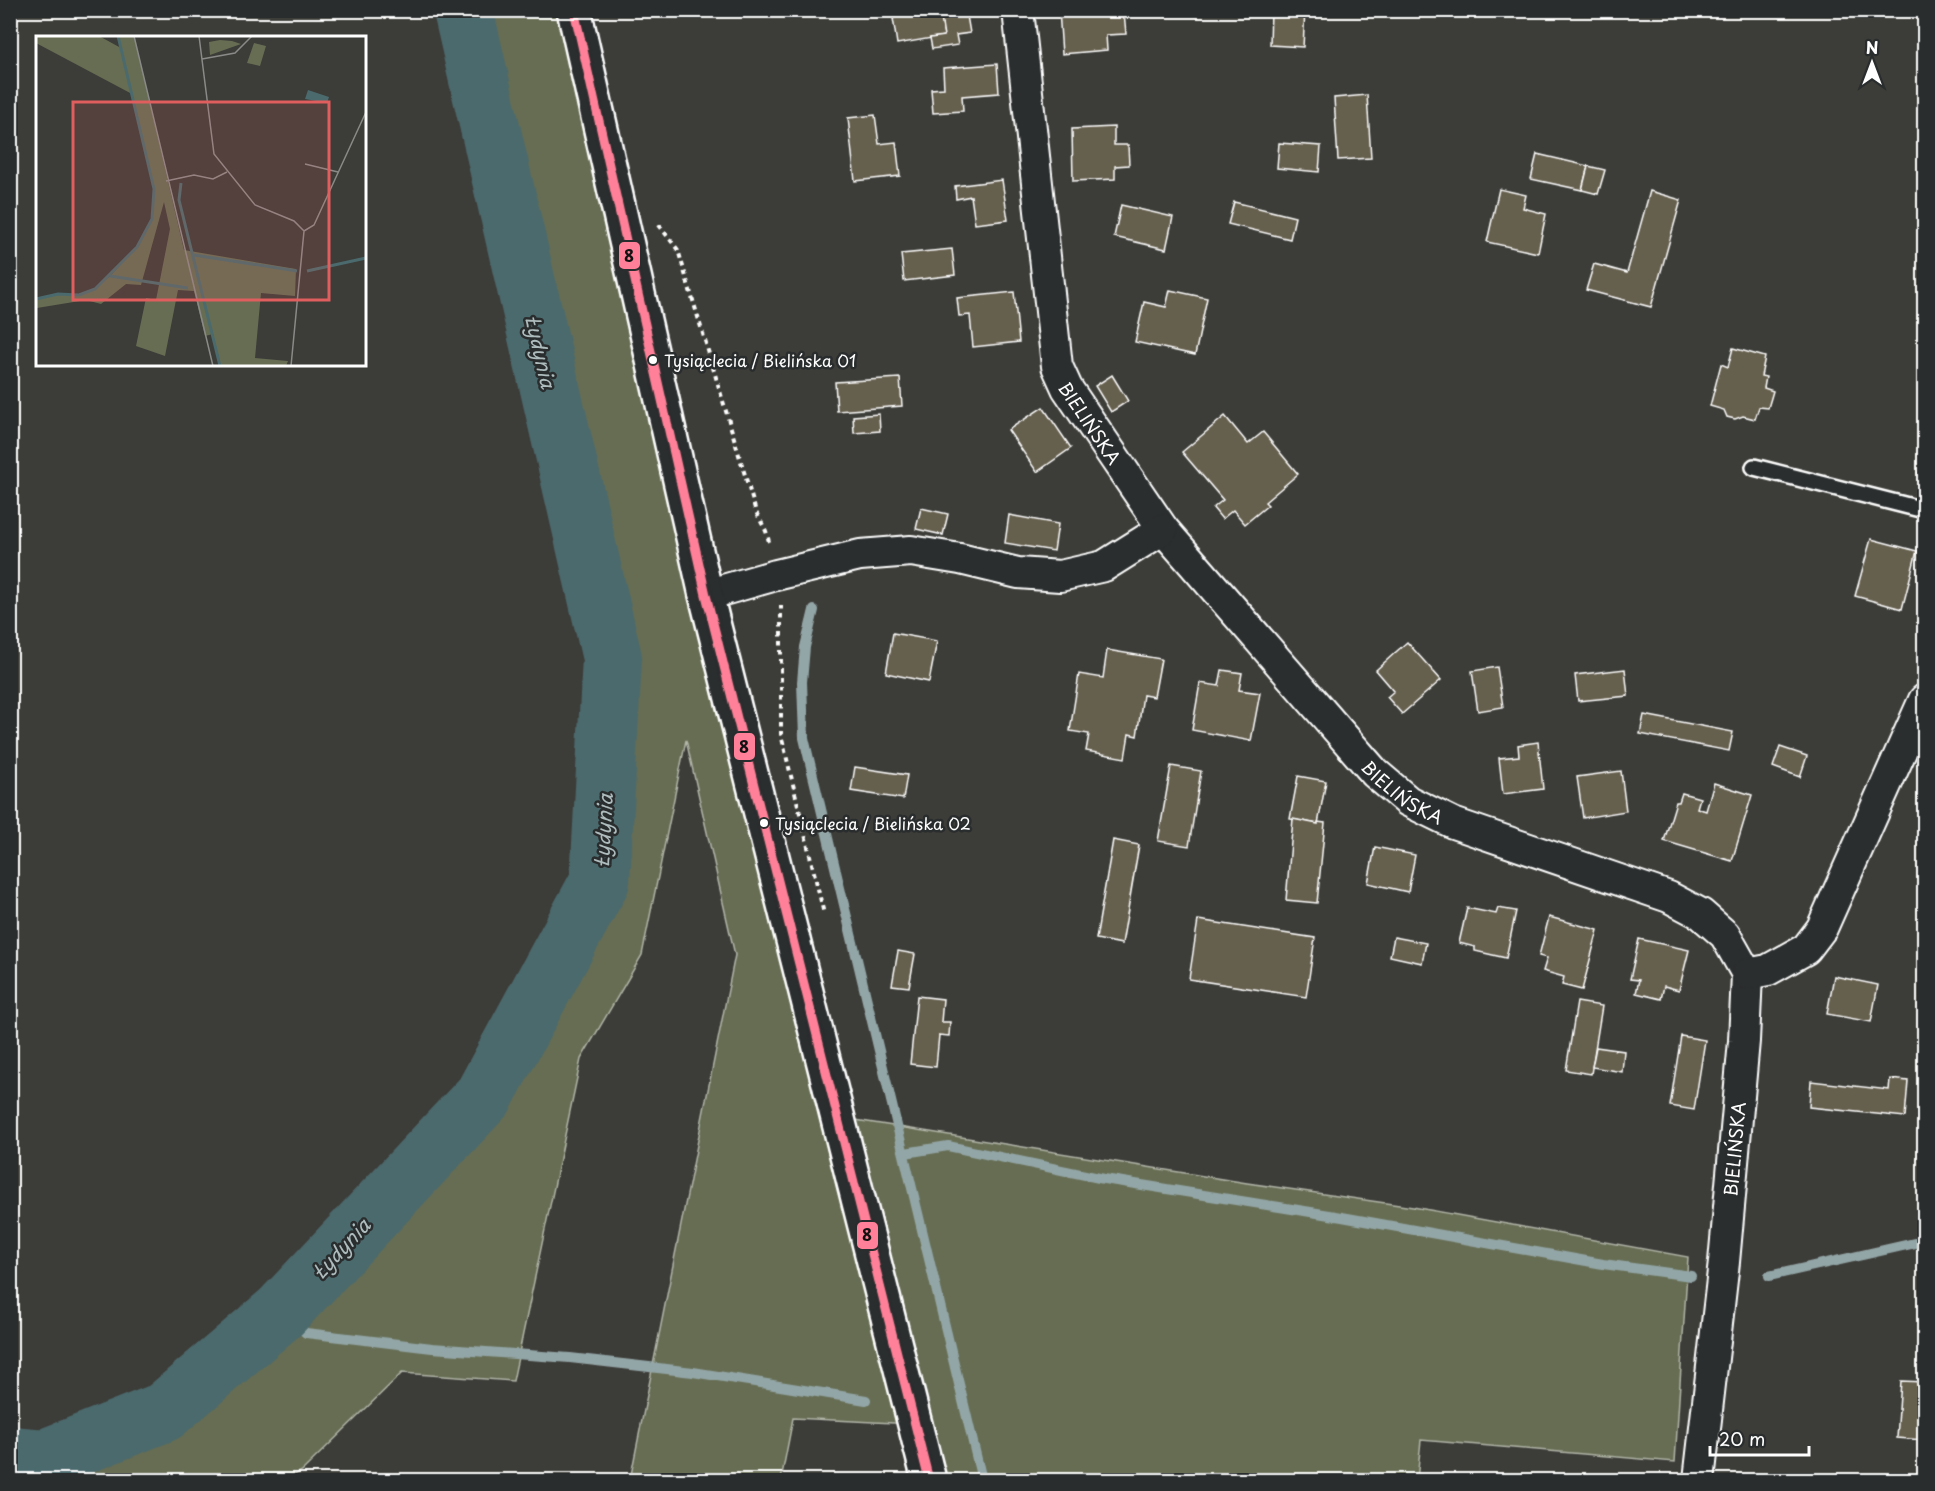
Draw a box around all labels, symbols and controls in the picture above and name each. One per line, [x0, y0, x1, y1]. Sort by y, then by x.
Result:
north arrow [1842, 33, 1902, 93]
text: N [1866, 35, 1878, 59]
inset map [36, 36, 366, 366]
line badge: 8 [618, 241, 641, 270]
text: 8 [624, 243, 634, 267]
water label: Łydynia [518, 313, 564, 392]
place label: Tysiąclecia / Bielińska 01 [664, 348, 856, 372]
marker: Tysiąclecia / Bielińska 01 [647, 354, 659, 366]
street label: BIELIŃSKA [1053, 376, 1128, 469]
line badge: 8 [733, 732, 756, 761]
text: 8 [739, 734, 749, 758]
street label: BIELIŃSKA [1356, 754, 1448, 830]
water label: Łydynia [586, 792, 620, 868]
place label: Tysiąclecia / Bielińska 02 [775, 811, 971, 835]
marker: Tysiąclecia / Bielińska 02 [758, 817, 770, 829]
street label: BIELIŃSKA [1716, 1101, 1752, 1197]
water label: Łydynia [305, 1210, 378, 1285]
line badge: 8 [856, 1221, 879, 1250]
text: 8 [862, 1222, 872, 1246]
scale bar [1710, 1419, 1809, 1457]
text: 20 m [1719, 1425, 1765, 1452]

